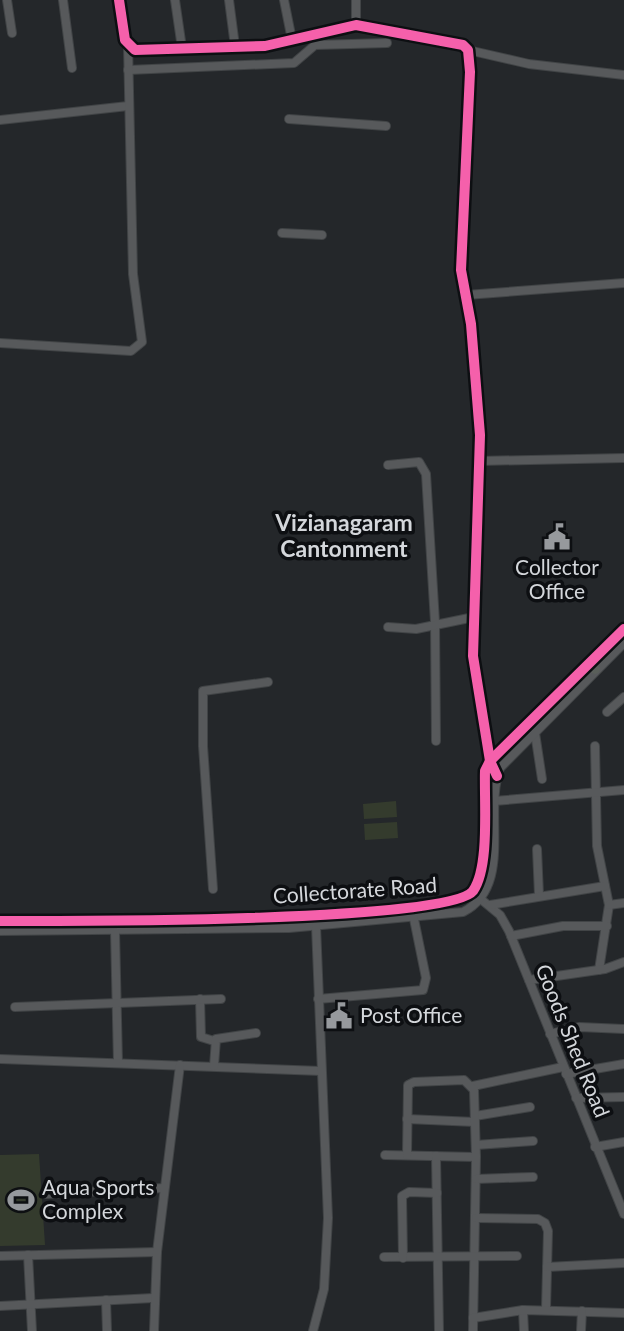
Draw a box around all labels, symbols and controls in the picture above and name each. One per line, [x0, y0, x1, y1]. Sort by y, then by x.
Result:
district label: Vizianagaram Cantonment [274, 508, 413, 562]
public building icon: Collector Office [542, 522, 572, 552]
place label: Collector Office [515, 554, 599, 603]
street label: Collectorate Road [272, 871, 438, 908]
street label: Goods Shed Road [531, 960, 616, 1121]
public building icon: Post Office [324, 1001, 354, 1031]
place label: Post Office [360, 1002, 462, 1027]
place label: Aqua Sports Complex [42, 1174, 154, 1223]
sports icon: Aqua Sports Complex [6, 1185, 36, 1215]

